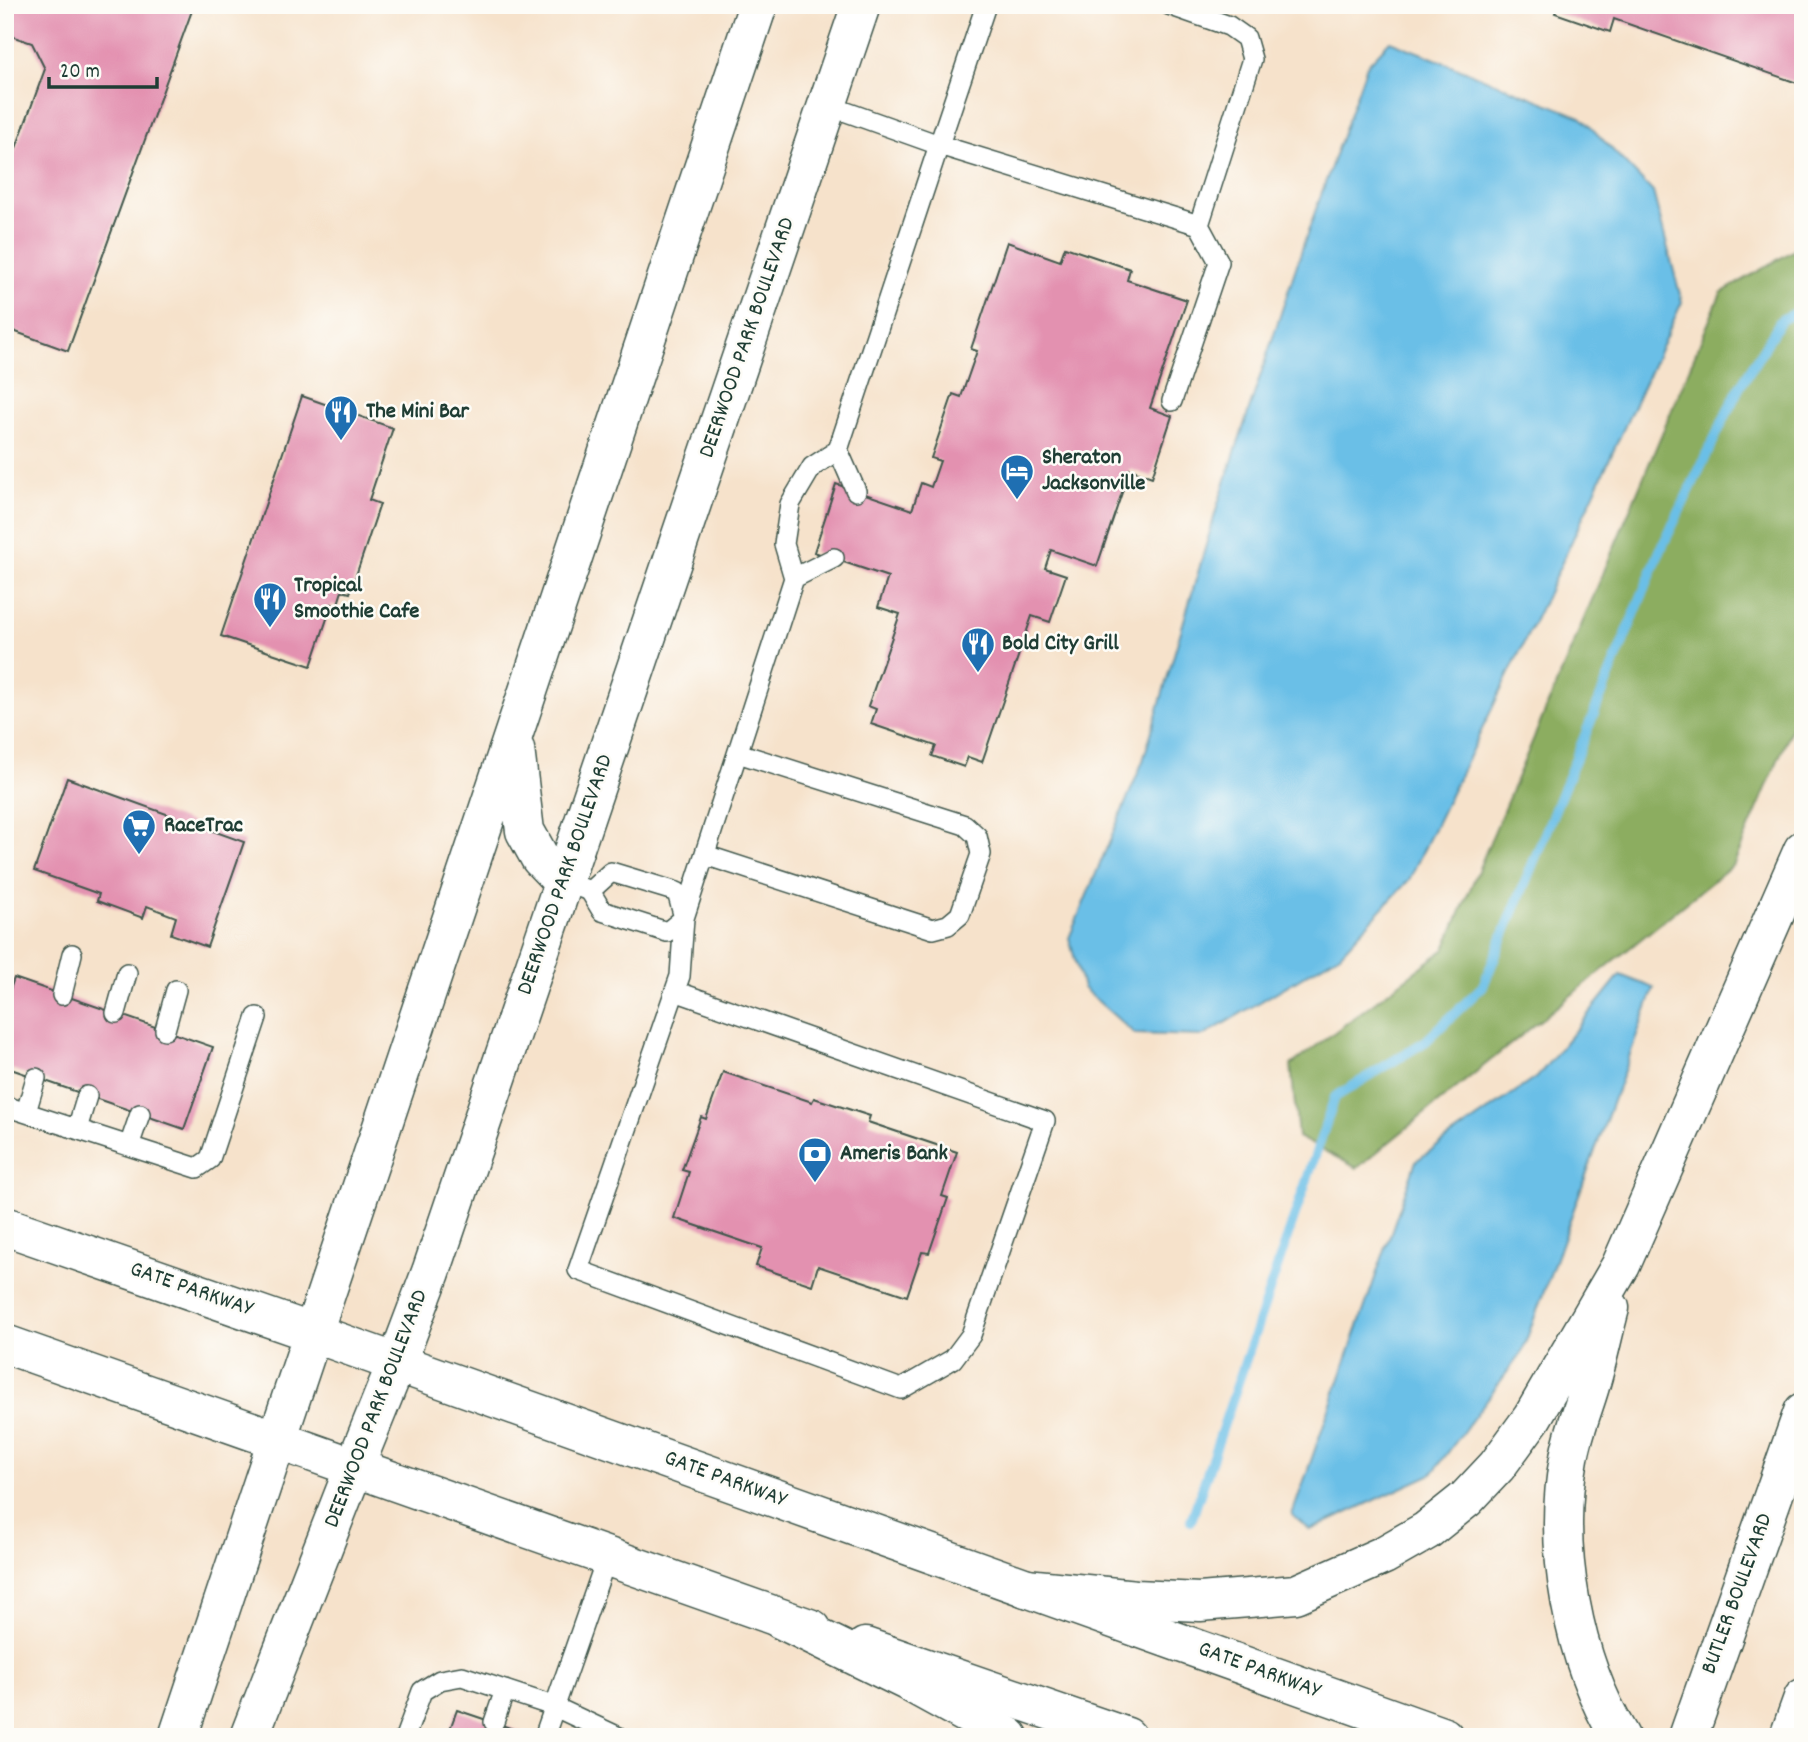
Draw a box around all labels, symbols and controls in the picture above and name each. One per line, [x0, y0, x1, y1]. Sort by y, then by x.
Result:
scale bar [49, 46, 158, 90]
text: 20 m [60, 58, 100, 88]
street label: DEERWOOD PARK BOULEVARD [691, 213, 805, 463]
restaurant icon: The Mini Bar [322, 393, 360, 442]
place label: The Mini Bar [366, 396, 470, 429]
place label: Sheraton Jacksonville [1042, 442, 1145, 501]
hotel icon: Sheraton Jacksonville [998, 452, 1036, 501]
place label: Tropical Smoothie Cafe [294, 570, 419, 629]
restaurant icon: Tropical Smoothie Cafe [251, 580, 289, 629]
restaurant icon: Bold City Grill [959, 625, 997, 674]
place label: Bold City Grill [1002, 628, 1119, 661]
street label: DEERWOOD PARK BOULEVARD [509, 750, 623, 1000]
supermarket icon: RaceTrac [120, 807, 158, 856]
place label: RaceTrac [164, 810, 243, 843]
bank icon: Ameris Bank [796, 1135, 834, 1184]
place label: Ameris Bank [840, 1138, 948, 1171]
street label: GATE PARKWAY [125, 1254, 257, 1327]
street label: DEERWOOD PARK BOULEVARD [316, 1285, 438, 1533]
street label: GATE PARKWAY [659, 1443, 791, 1518]
street label: BUTLER BOULEVARD [1694, 1509, 1782, 1679]
street label: GATE PARKWAY [1193, 1634, 1325, 1709]

